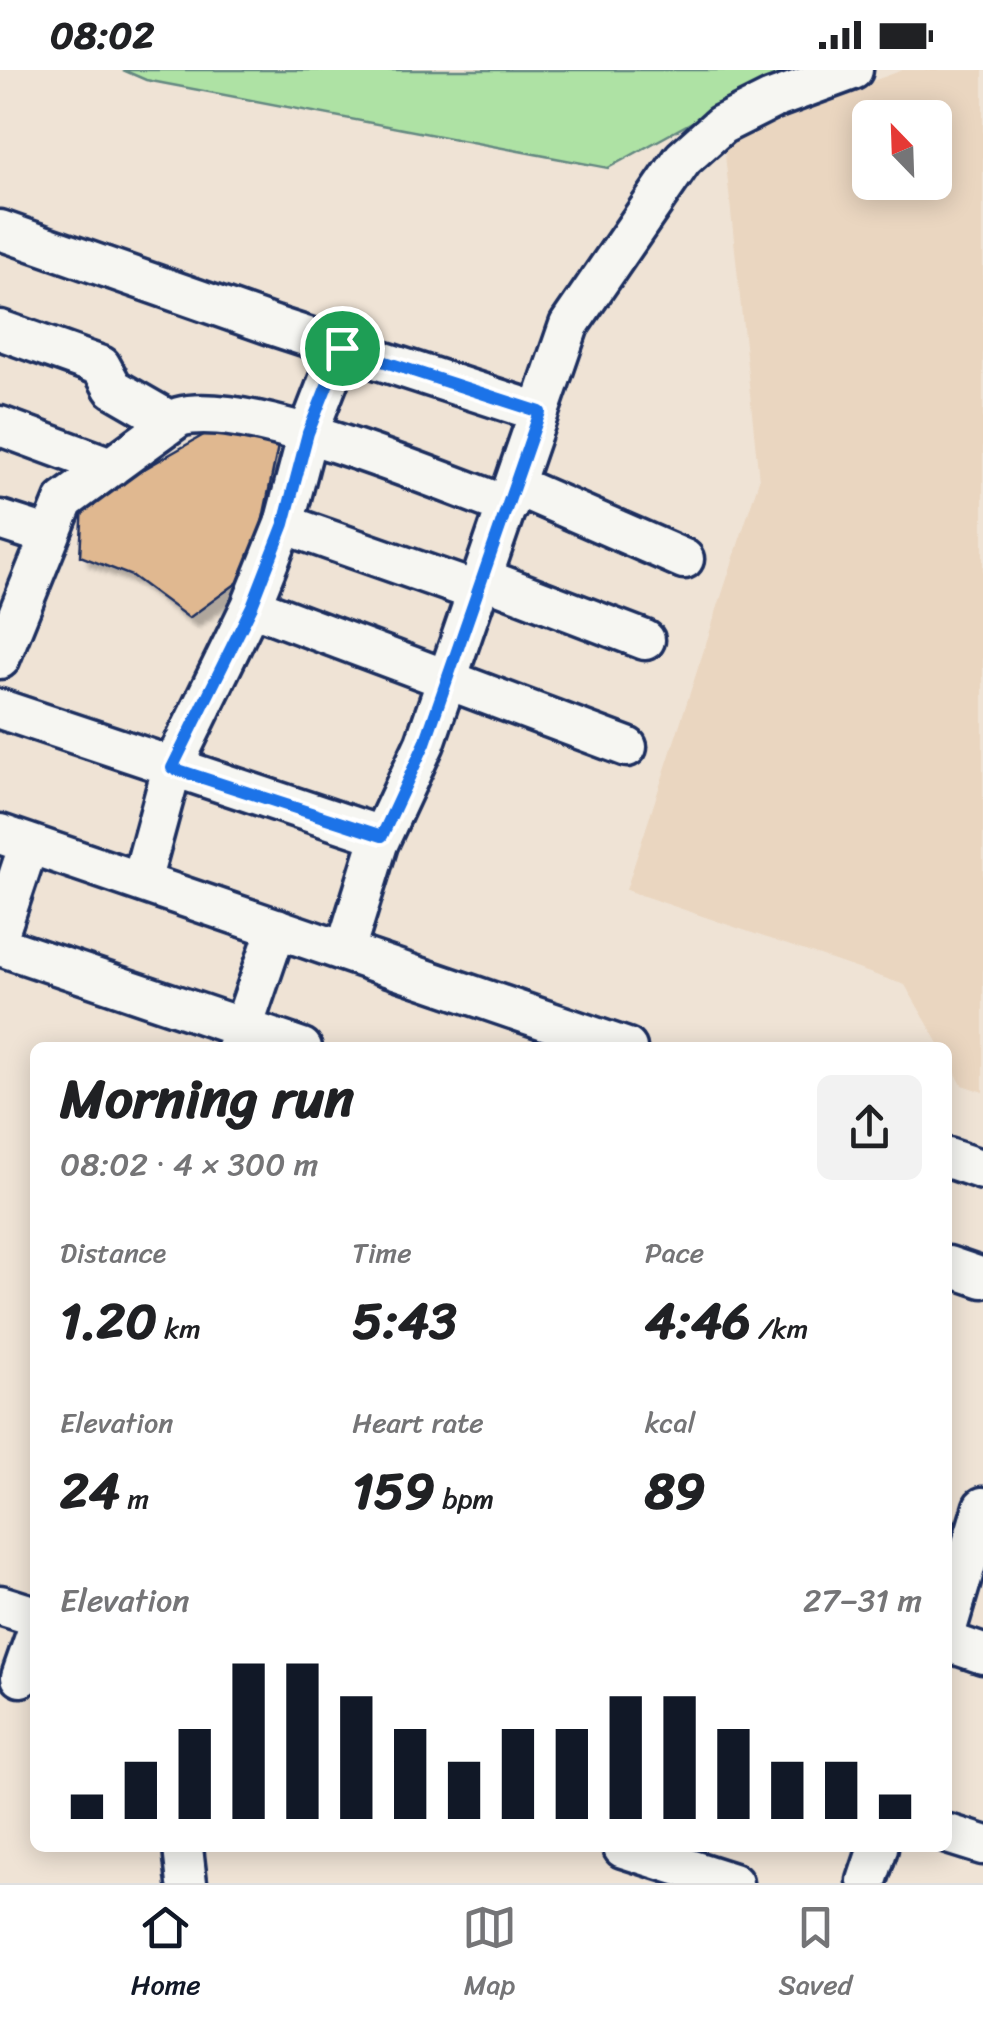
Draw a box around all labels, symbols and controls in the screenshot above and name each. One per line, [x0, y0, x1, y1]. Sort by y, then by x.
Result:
text: 08:02 [50, 2, 154, 69]
north arrow [852, 100, 952, 200]
map controls [852, 100, 952, 200]
pin [300, 306, 385, 391]
icon: arrive [315, 321, 370, 376]
text: Morning run [60, 1050, 354, 1147]
button: share [817, 1075, 922, 1180]
text: 08:02 · 4 × 300 m [60, 1136, 318, 1193]
text: Distance [60, 1228, 166, 1277]
text: Time [352, 1228, 412, 1277]
text: Pace [645, 1228, 704, 1277]
text: 1.20 [60, 1277, 157, 1366]
text: 5:43 [352, 1277, 457, 1366]
text: 4:46 [645, 1277, 751, 1366]
text: km [157, 1304, 201, 1353]
text: /km [751, 1304, 808, 1353]
text: Elevation [60, 1398, 173, 1447]
text: Heart rate [352, 1398, 484, 1447]
text: kcal [645, 1398, 696, 1447]
text: 24 [60, 1447, 120, 1536]
text: 159 [352, 1447, 435, 1536]
text: 89 [645, 1447, 706, 1536]
text: m [120, 1474, 149, 1523]
text: bpm [435, 1474, 494, 1523]
text: Elevation [60, 1572, 190, 1629]
text: 27–31 m [803, 1572, 922, 1629]
tab: Home [131, 1900, 201, 2009]
tab: Map [462, 1900, 517, 2009]
tab: Saved [778, 1900, 852, 2009]

